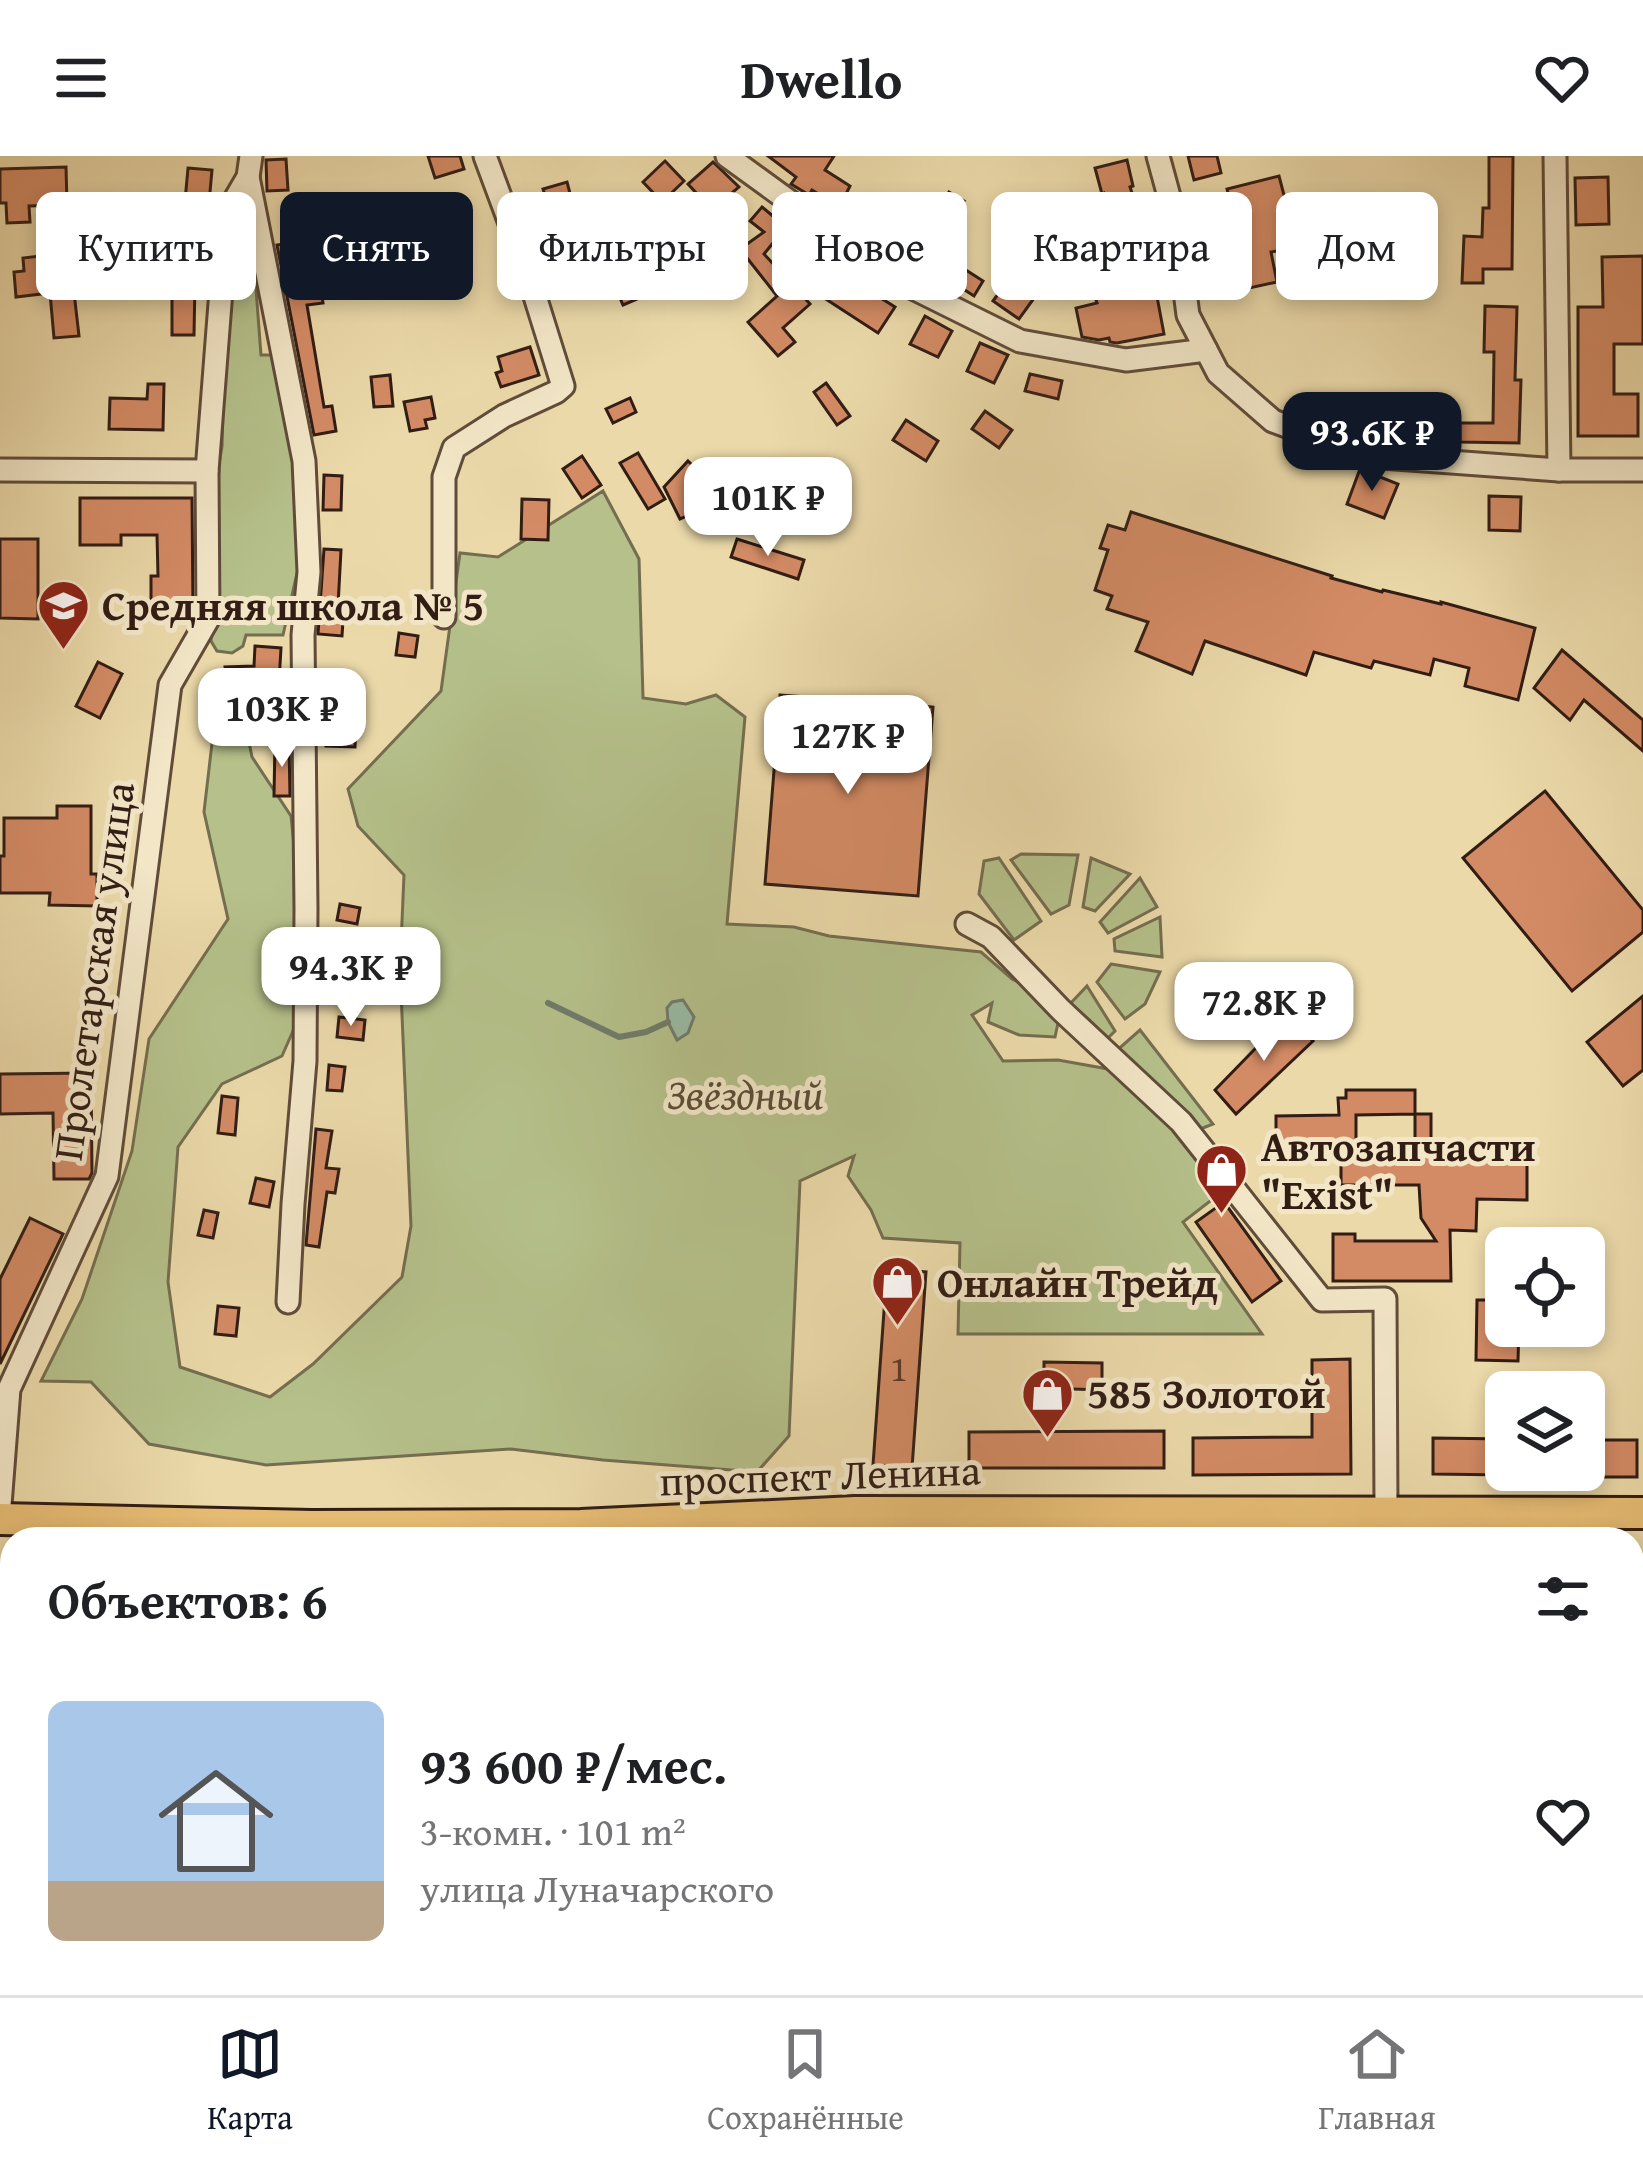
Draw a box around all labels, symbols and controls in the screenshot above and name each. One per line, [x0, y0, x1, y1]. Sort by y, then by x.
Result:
text: Dwello [741, 39, 902, 118]
icon: menu [48, 45, 114, 111]
icon: heart [1529, 45, 1595, 111]
chip: Купить [36, 192, 256, 300]
chip: Снять [280, 192, 473, 300]
chip: Фильтры [497, 192, 748, 300]
chip: Новое [772, 192, 967, 300]
chip: Квартира [991, 192, 1252, 300]
chip: Дом [1276, 192, 1438, 300]
pin: 93.6K ₽ [1261, 392, 1483, 494]
text: 93.6K ₽ [1309, 402, 1435, 459]
pin: 101K ₽ [670, 457, 866, 559]
text: 101K ₽ [711, 467, 825, 524]
place label: Средняя школа № 5 [102, 574, 484, 635]
school or university icon: Средняя школа № 5 [35, 577, 91, 651]
pin: 103K ₽ [184, 668, 380, 770]
text: 103K ₽ [225, 678, 339, 735]
pin: 127K ₽ [750, 695, 946, 797]
text: 127K ₽ [791, 705, 905, 762]
street label: Пролетарская улица [36, 778, 149, 1164]
pin: 94.3K ₽ [240, 927, 462, 1029]
text: 94.3K ₽ [288, 937, 414, 994]
pin: 72.8K ₽ [1153, 962, 1375, 1064]
text: 72.8K ₽ [1201, 972, 1327, 1029]
park label: Звёздный [666, 1063, 824, 1124]
place label: Автозапчасти "Exist" [1261, 1115, 1536, 1224]
shop icon: Автозапчасти "Exist" [1194, 1142, 1250, 1216]
map controls [1485, 1227, 1605, 1491]
button: locate [1485, 1227, 1605, 1347]
place label: Онлайн Трейд [937, 1251, 1218, 1312]
shop icon: Онлайн Трейд [870, 1254, 926, 1328]
house number: 1 [890, 1341, 908, 1394]
place label: 585 Золотой [1087, 1362, 1326, 1423]
shop icon: 585 Золотой [1020, 1365, 1076, 1439]
button: layers [1485, 1371, 1605, 1491]
street label: проспект Ленина [658, 1438, 982, 1511]
text: Объектов: 6 [48, 1562, 328, 1637]
icon: filters [1530, 1566, 1596, 1632]
text: 93 600 ₽/мес. [420, 1727, 727, 1802]
icon: home [144, 1749, 288, 1893]
icon: heart [1530, 1788, 1596, 1854]
text: 3-комн. · 101 m² [420, 1802, 686, 1859]
text: улица Луначарского [420, 1859, 774, 1916]
tab: Карта [207, 2021, 293, 2141]
tab: Сохранённые [707, 2021, 904, 2141]
tab: Главная [1318, 2021, 1436, 2141]

